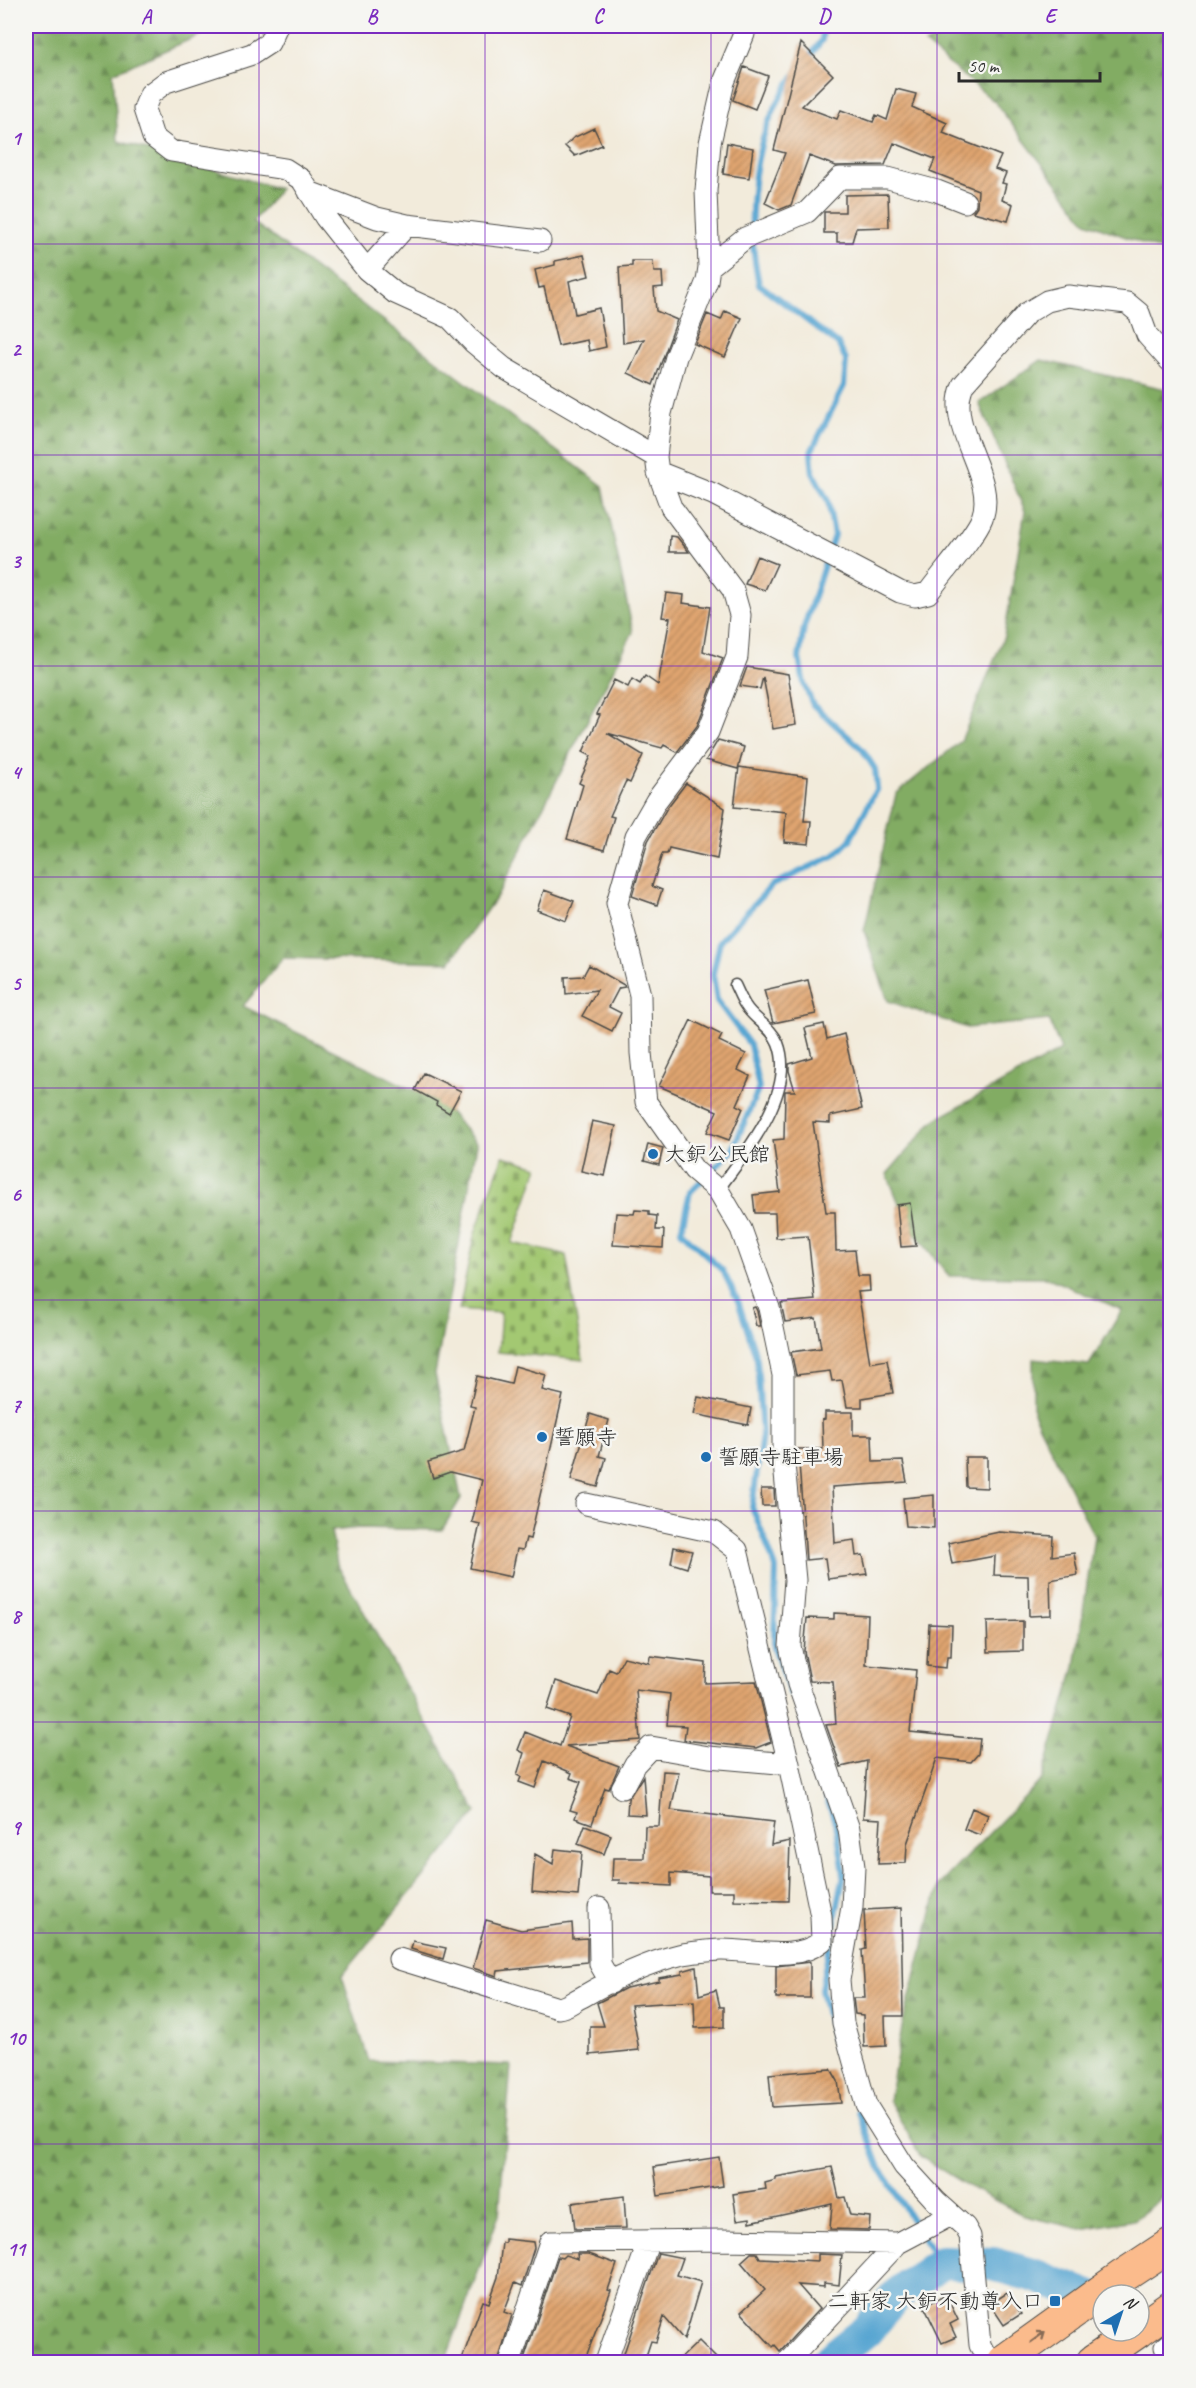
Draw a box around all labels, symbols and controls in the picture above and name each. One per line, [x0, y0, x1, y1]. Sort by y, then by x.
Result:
text: A [141, 4, 153, 29]
text: B [367, 4, 379, 29]
text: C [593, 4, 605, 29]
text: D [818, 4, 832, 29]
text: E [1045, 4, 1059, 29]
scale bar [959, 45, 1100, 83]
text: 50 m [968, 55, 1001, 77]
text: 1 [12, 126, 23, 151]
text: 2 [12, 337, 23, 362]
text: 3 [12, 549, 23, 574]
text: 4 [12, 760, 24, 785]
text: 5 [12, 971, 23, 996]
place label: 大鈩公民館 [665, 1141, 770, 1167]
marker: 大鈩公民館 [646, 1147, 660, 1161]
text: 6 [11, 1182, 22, 1207]
text: 7 [12, 1393, 23, 1418]
place label: 誓願寺 [554, 1424, 617, 1450]
marker: 誓願寺 [535, 1430, 549, 1444]
place label: 誓願寺駐車場 [718, 1444, 844, 1470]
marker: 誓願寺駐車場 [699, 1450, 713, 1464]
text: 8 [12, 1604, 24, 1629]
text: 9 [12, 1815, 23, 1840]
text: 10 [7, 2026, 27, 2051]
text: 11 [7, 2237, 27, 2262]
north arrow [1091, 2283, 1151, 2343]
place label: 二軒家 大鈩不動尊入口 [828, 2288, 1043, 2314]
text: N [1120, 2291, 1142, 2315]
marker: 二軒家 大鈩不動尊入口 [1048, 2294, 1062, 2308]
one-way arrow [1029, 2331, 1045, 2344]

